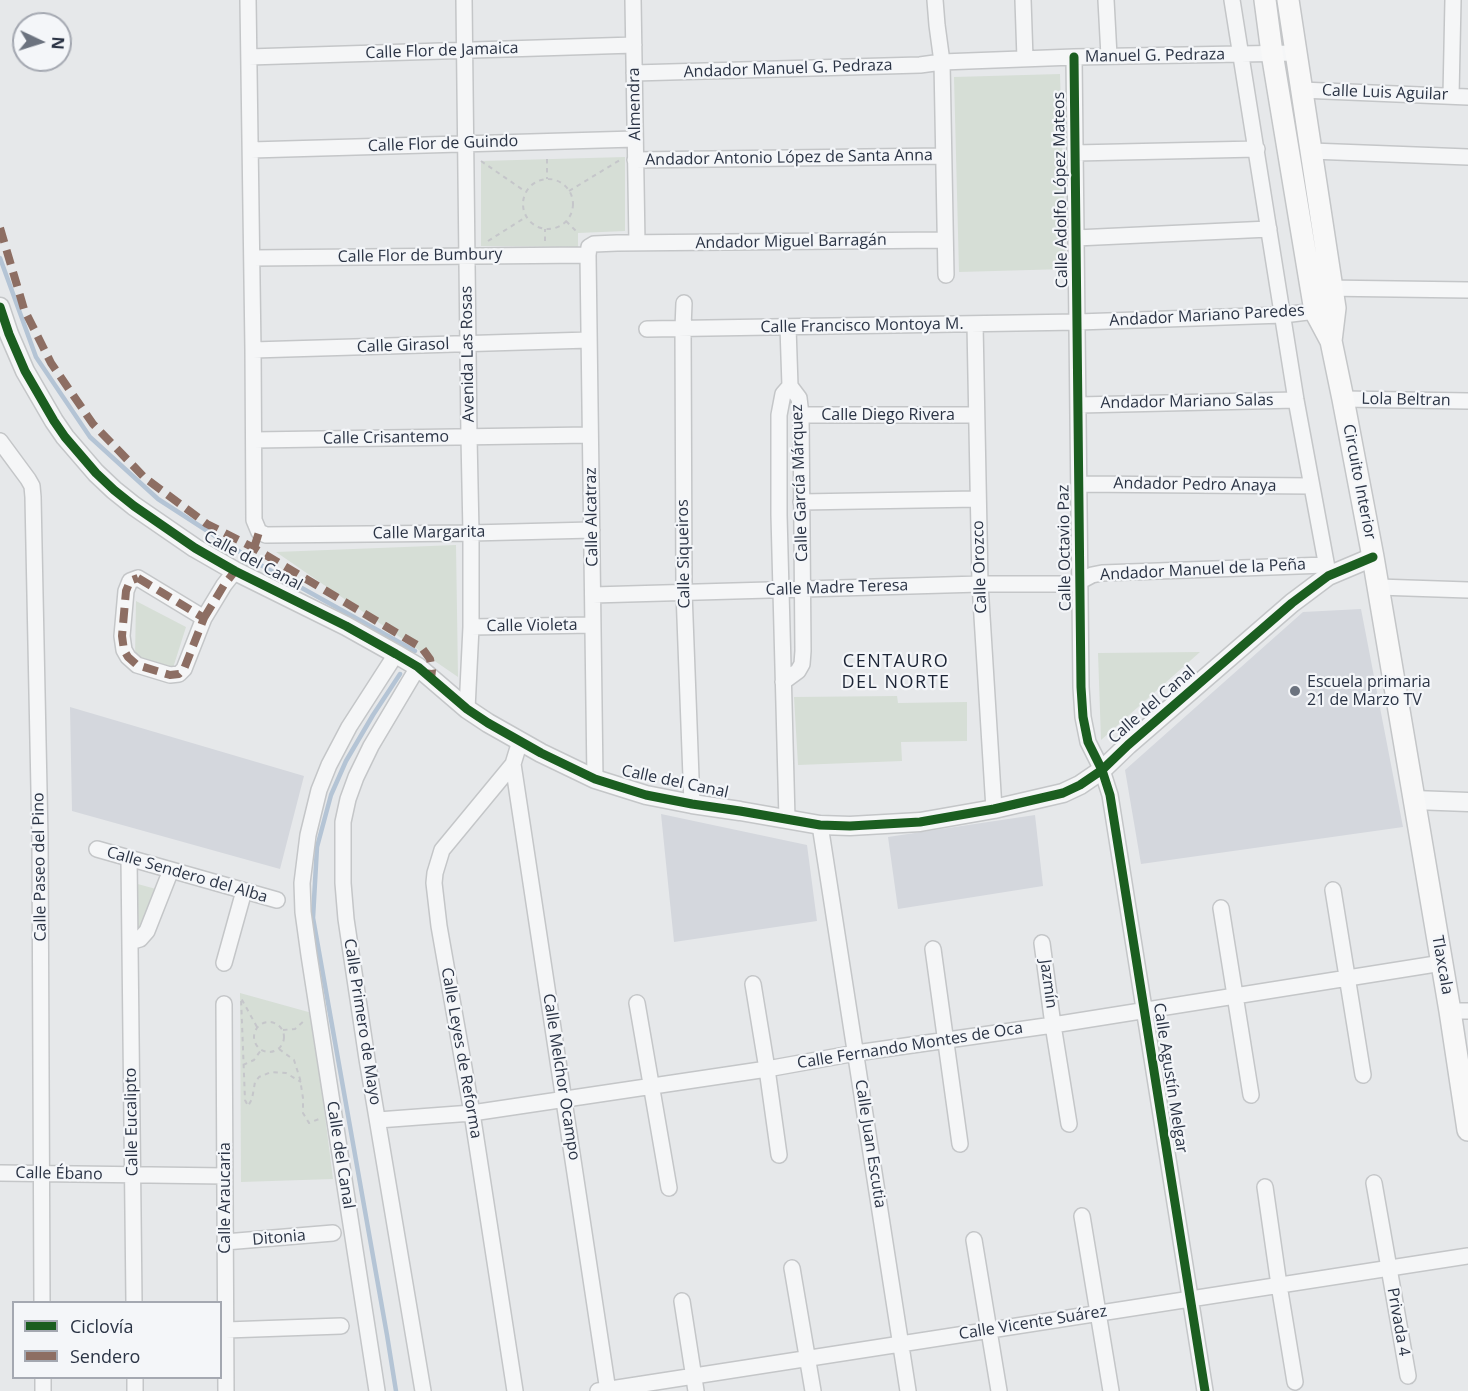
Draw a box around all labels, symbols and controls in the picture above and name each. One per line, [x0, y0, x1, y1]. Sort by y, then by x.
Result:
north arrow [12, 12, 72, 72]
text: N [47, 36, 69, 50]
street label: Calle Flor de Jamaica [365, 39, 519, 63]
street label: Manuel G. Pedraza [1085, 45, 1225, 67]
street label: Andador Manuel G. Pedraza [683, 56, 893, 82]
street label: Almendra [625, 67, 645, 141]
street label: Calle Luis Aguilar [1322, 81, 1448, 105]
street label: Calle Adolfo López Mateos [1050, 92, 1072, 288]
street label: Calle Flor de Guindo [367, 132, 519, 156]
street label: Andador Antonio López de Santa Anna [645, 146, 933, 170]
street label: Andador Miguel Barragán [695, 231, 887, 253]
street label: Calle Flor de Bumbury [337, 245, 503, 267]
street label: Avenida Las Rosas [457, 286, 479, 422]
street label: Andador Mariano Paredes [1109, 301, 1305, 331]
street label: Calle Francisco Montoya M. [760, 315, 964, 337]
street label: Calle Girasol [356, 335, 450, 357]
street label: Lola Beltran [1361, 390, 1451, 410]
street label: Andador Mariano Salas [1100, 391, 1274, 413]
street label: Calle García Márquez [788, 404, 812, 562]
street label: Calle Diego Rivera [821, 405, 955, 425]
street label: Circuito Interior [1338, 423, 1380, 541]
street label: Calle Crisantemo [323, 427, 449, 449]
street label: Calle Alcatraz [582, 467, 602, 567]
street label: Andador Pedro Anaya [1113, 474, 1277, 496]
street label: Calle Octavio Paz [1054, 484, 1076, 612]
street label: Calle Siqueiros [673, 499, 695, 609]
street label: Calle Orozco [969, 520, 991, 614]
street label: Calle Margarita [372, 522, 486, 544]
street label: Calle del Canal [200, 527, 306, 595]
street label: Andador Manuel de la Peña [1100, 555, 1306, 585]
street label: Calle Madre Teresa [765, 576, 909, 600]
street label: Calle Violeta [486, 616, 578, 636]
district label: CENTAURO DEL NORTE [841, 651, 951, 694]
street label: Calle del Canal [1105, 662, 1199, 748]
place label: Escuela primaria 21 de Marzo TV [1307, 672, 1431, 710]
marker: Escuela primaria 21 de Marzo TV [1288, 684, 1302, 698]
street label: Calle del Canal [620, 761, 730, 803]
street label: Calle Paseo del Pino [29, 792, 51, 942]
street label: Calle Sendero del Alba [104, 843, 270, 907]
street label: Tlaxcala [1427, 934, 1457, 996]
street label: Calle Primero de Mayo [339, 937, 385, 1107]
street label: Jazmín [1035, 958, 1061, 1010]
street label: Calle Leyes de Reforma [436, 966, 486, 1140]
street label: Calle Melchor Ocampo [538, 992, 584, 1162]
street label: Calle Agustín Melgar [1149, 1002, 1191, 1154]
street label: Calle Fernando Montes de Oca [796, 1019, 1024, 1073]
street label: Calle Eucalipto [121, 1068, 143, 1176]
street label: Calle Juan Escutia [850, 1078, 890, 1210]
street label: Calle del Canal [322, 1100, 358, 1210]
street label: Calle Araucaria [215, 1142, 235, 1254]
street label: Calle Ébano [15, 1164, 103, 1184]
street label: Ditonia [251, 1226, 307, 1250]
street label: Privada 4 [1383, 1286, 1413, 1358]
legend [12, 1301, 222, 1379]
street label: Calle Vicente Suárez [958, 1302, 1108, 1344]
text: Ciclovía [70, 1314, 133, 1338]
text: Sendero [70, 1344, 140, 1368]

